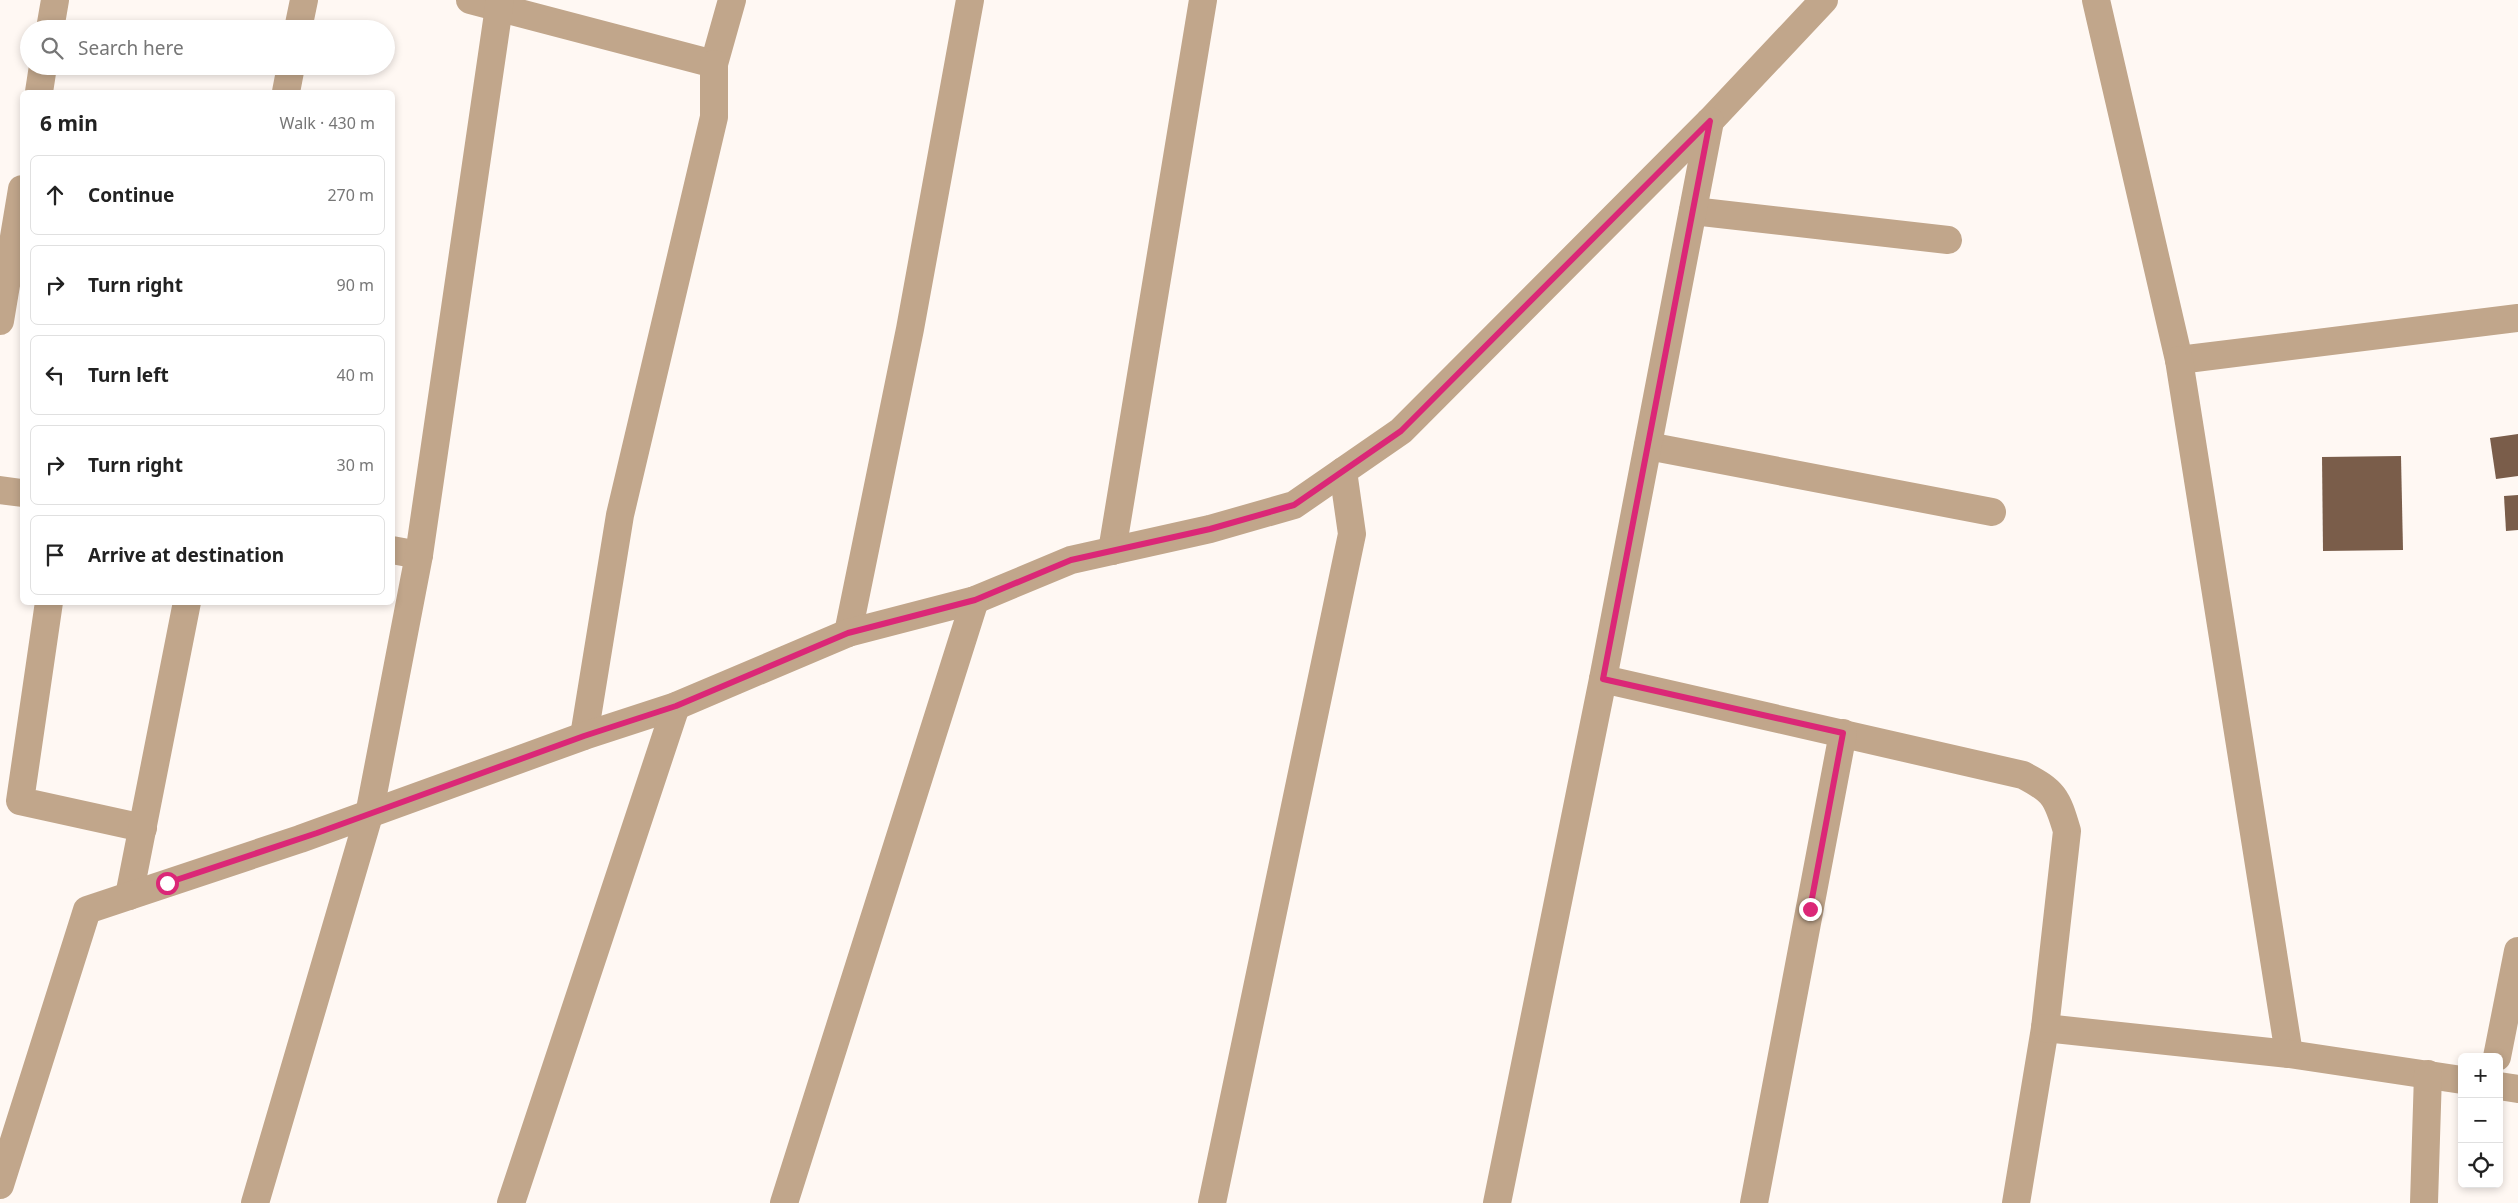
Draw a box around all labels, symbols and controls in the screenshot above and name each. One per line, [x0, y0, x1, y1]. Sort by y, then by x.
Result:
search box [20, 20, 395, 75]
icon: search [38, 34, 66, 62]
text: Search here [78, 35, 184, 61]
text: 6 min [40, 109, 98, 137]
text: Walk · 430 m [280, 112, 375, 134]
icon: ahead [41, 181, 69, 209]
text: Continue [88, 182, 174, 208]
text: 270 m [327, 184, 374, 206]
icon: right [41, 271, 69, 299]
text: Turn right [88, 272, 183, 298]
text: 90 m [337, 274, 374, 296]
icon: left [41, 361, 69, 389]
text: Turn left [88, 362, 169, 388]
text: 40 m [337, 364, 374, 386]
icon: right [41, 451, 69, 479]
text: Turn right [88, 452, 183, 478]
text: 30 m [337, 454, 374, 476]
icon: arrive [41, 541, 69, 569]
text: Arrive at destination [88, 542, 284, 568]
route start [156, 872, 179, 895]
route end [1799, 898, 1822, 921]
map controls [2458, 1053, 2503, 1188]
button: + [2458, 1053, 2503, 1098]
button: − [2458, 1098, 2503, 1143]
button: locate [2458, 1143, 2503, 1188]

